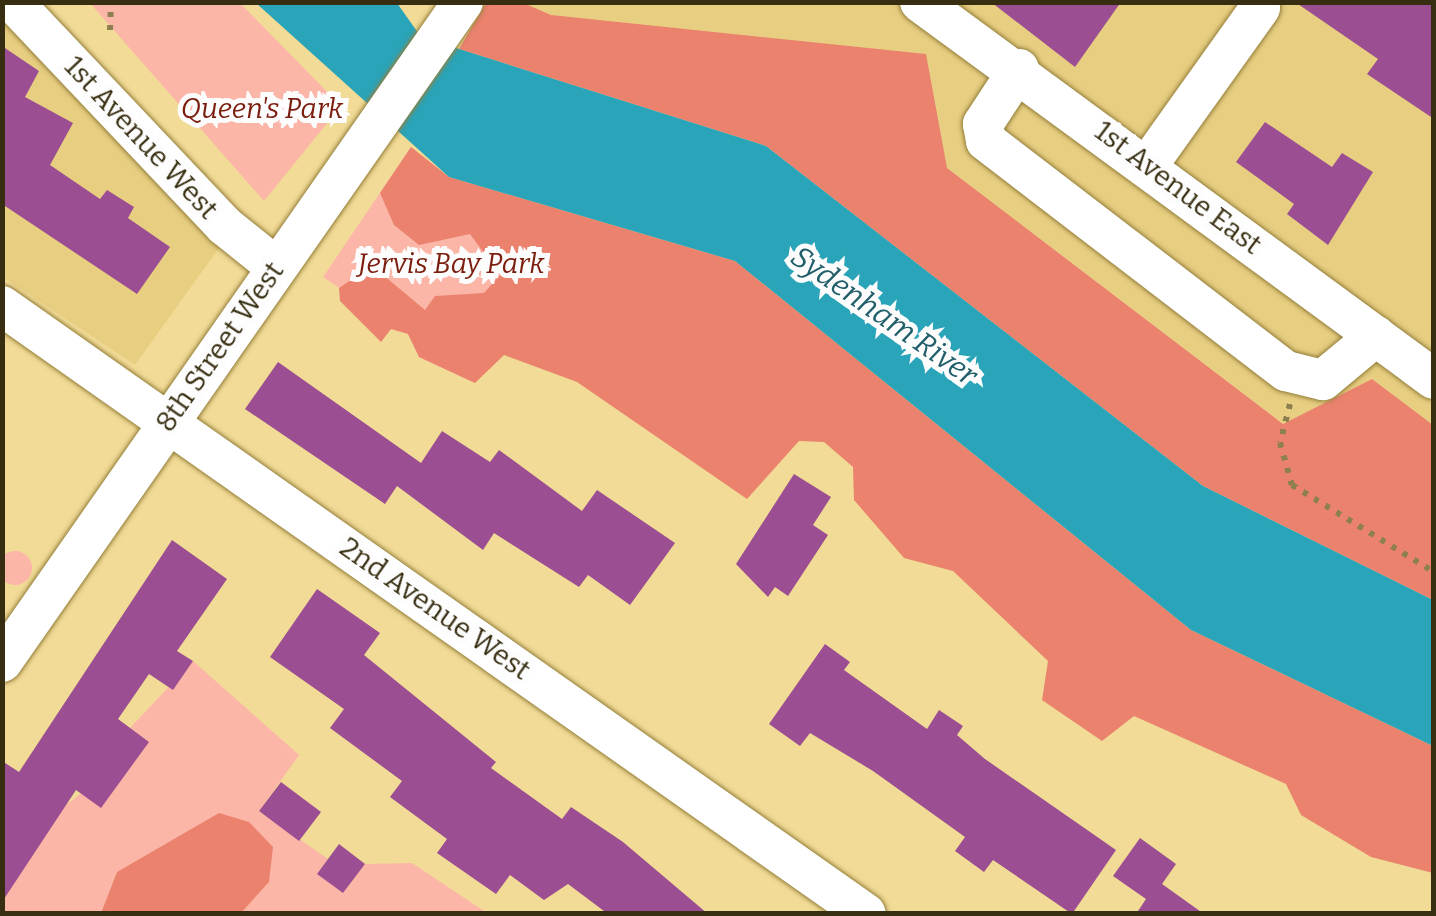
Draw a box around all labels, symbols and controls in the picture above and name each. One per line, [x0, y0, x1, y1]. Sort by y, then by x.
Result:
street label: 1st Avenue West [57, 50, 225, 226]
park label: Queen's Park [181, 92, 343, 126]
street label: 1st Avenue East [1088, 114, 1268, 262]
water label: Sydenham River [784, 238, 984, 394]
park label: Jervis Bay Park [358, 247, 544, 281]
street label: 8th Street West [149, 256, 291, 438]
street label: 2nd Avenue West [333, 531, 537, 687]

